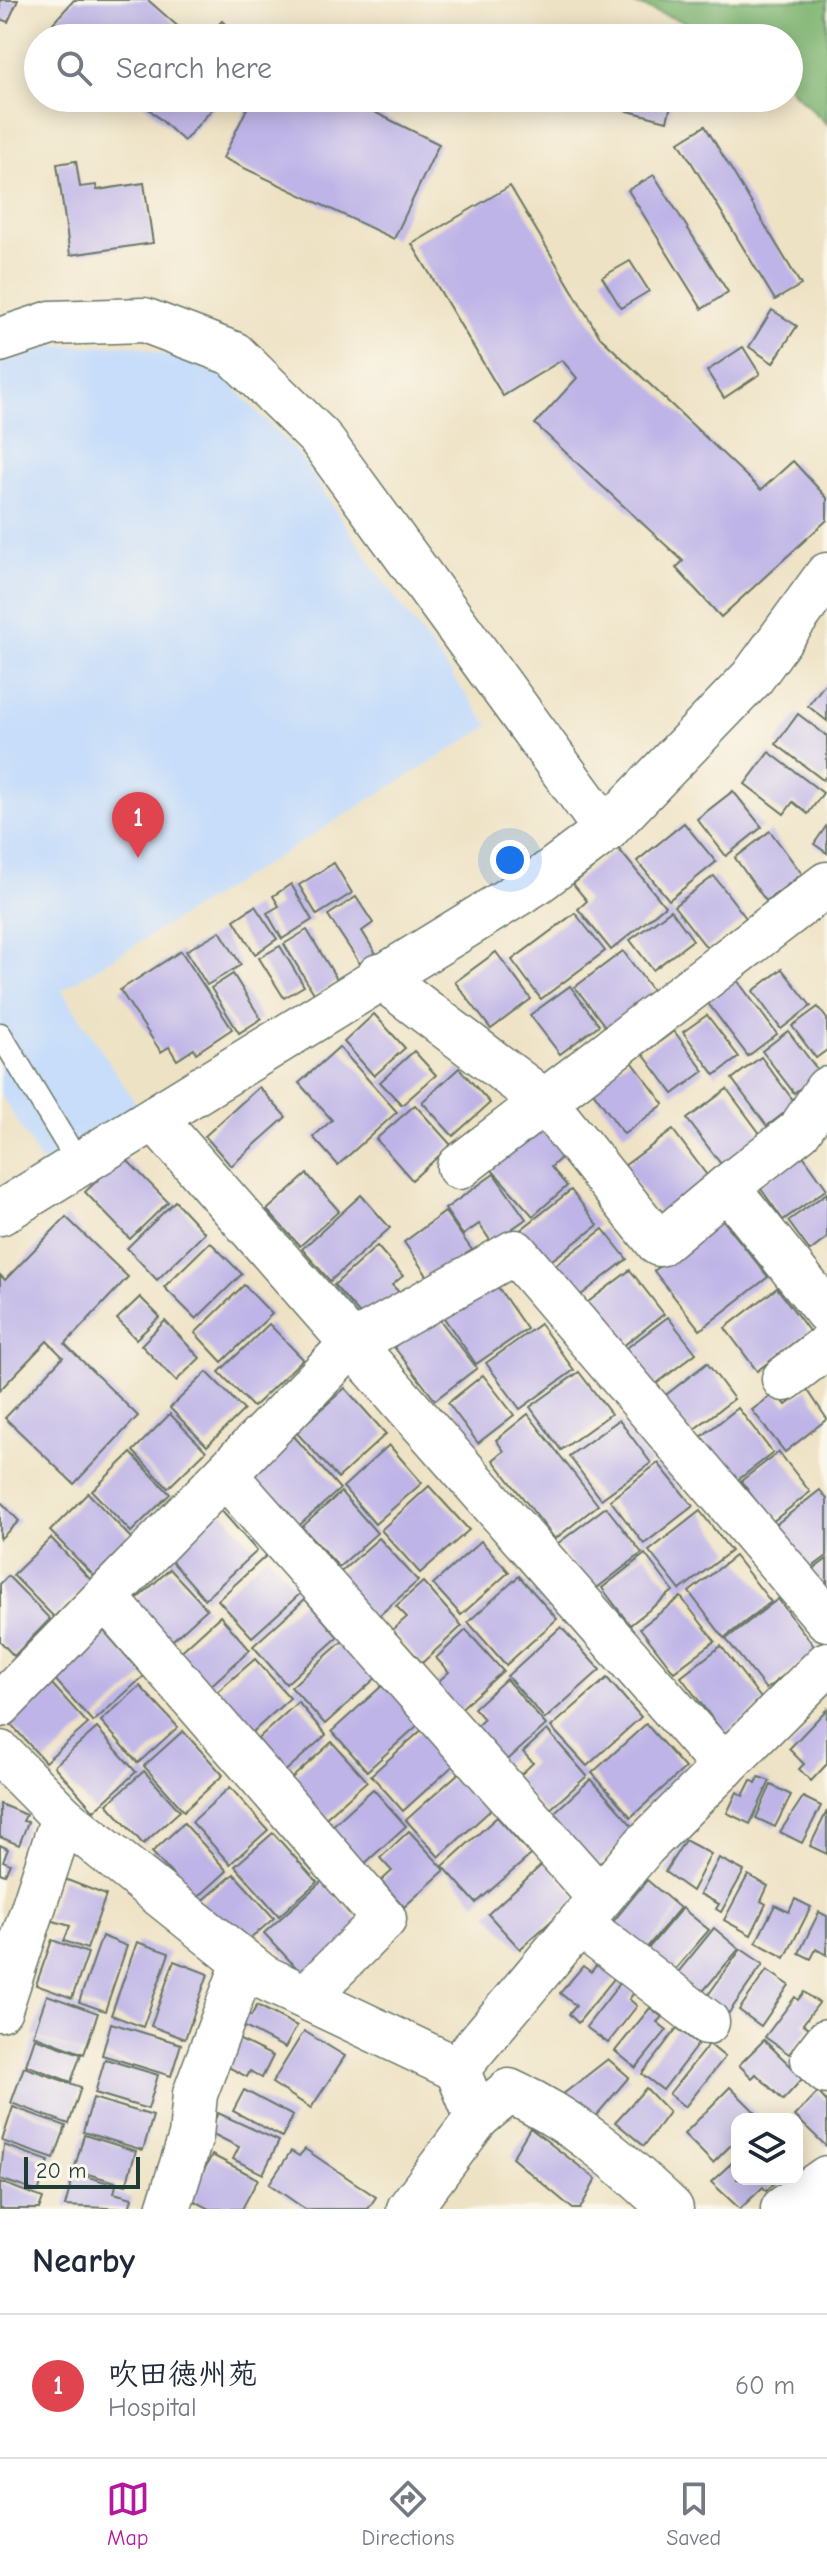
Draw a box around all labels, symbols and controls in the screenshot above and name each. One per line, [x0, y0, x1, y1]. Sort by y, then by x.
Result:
search box [24, 24, 803, 112]
icon: search [52, 46, 96, 90]
text: Search here [116, 51, 272, 86]
pin: 1 [112, 792, 164, 858]
your location [490, 840, 530, 880]
map controls [731, 2113, 803, 2185]
button: layers [731, 2113, 803, 2185]
scale bar [24, 2153, 140, 2189]
text: 20 m [36, 2158, 86, 2184]
text: Nearby [32, 2241, 135, 2281]
text: 吹田徳州苑 [108, 2357, 258, 2392]
text: 1 [53, 2371, 63, 2401]
text: 60 m [735, 2371, 795, 2401]
text: Hospital [108, 2393, 197, 2423]
tab: Map [106, 2477, 150, 2551]
tab: Directions [362, 2477, 455, 2551]
tab: Saved [666, 2477, 721, 2551]

